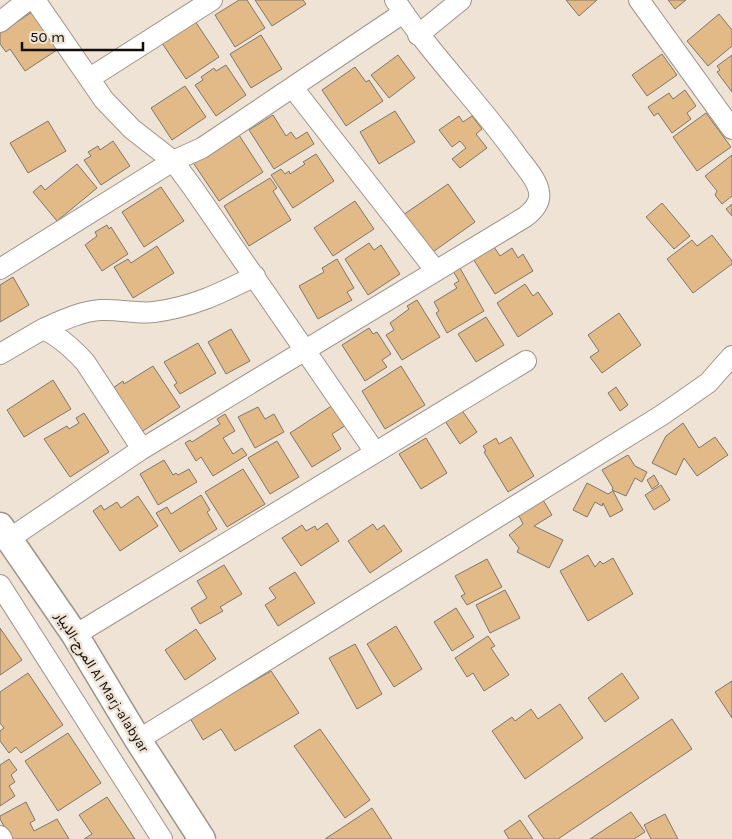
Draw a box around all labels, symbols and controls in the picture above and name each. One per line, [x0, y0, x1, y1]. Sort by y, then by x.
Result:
scale bar [22, 20, 144, 52]
text: 50 m [30, 28, 65, 46]
street label: المرج-الابيار Al Marj-alabyar [49, 607, 153, 758]

